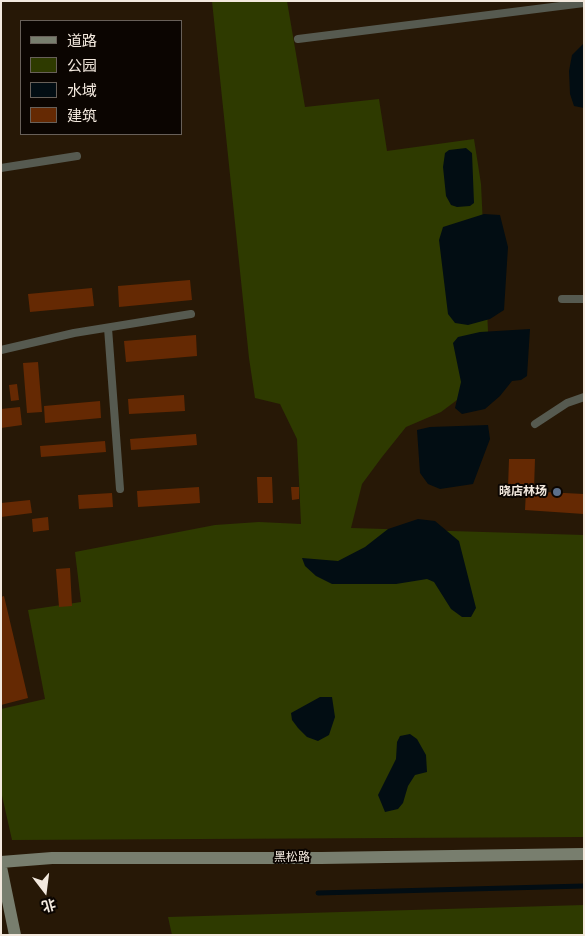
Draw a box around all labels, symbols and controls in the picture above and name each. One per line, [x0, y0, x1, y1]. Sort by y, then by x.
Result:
legend [20, 20, 182, 135]
text: 道路 [67, 31, 97, 50]
text: 公园 [67, 56, 97, 75]
text: 水域 [67, 81, 97, 100]
text: 建筑 [67, 106, 97, 125]
place label: 晓店林场 [499, 485, 547, 499]
marker: 晓店林场 [551, 486, 563, 498]
street label: 黑松路 [274, 851, 310, 865]
north arrow [20, 866, 70, 916]
text: 北 [40, 895, 58, 916]

